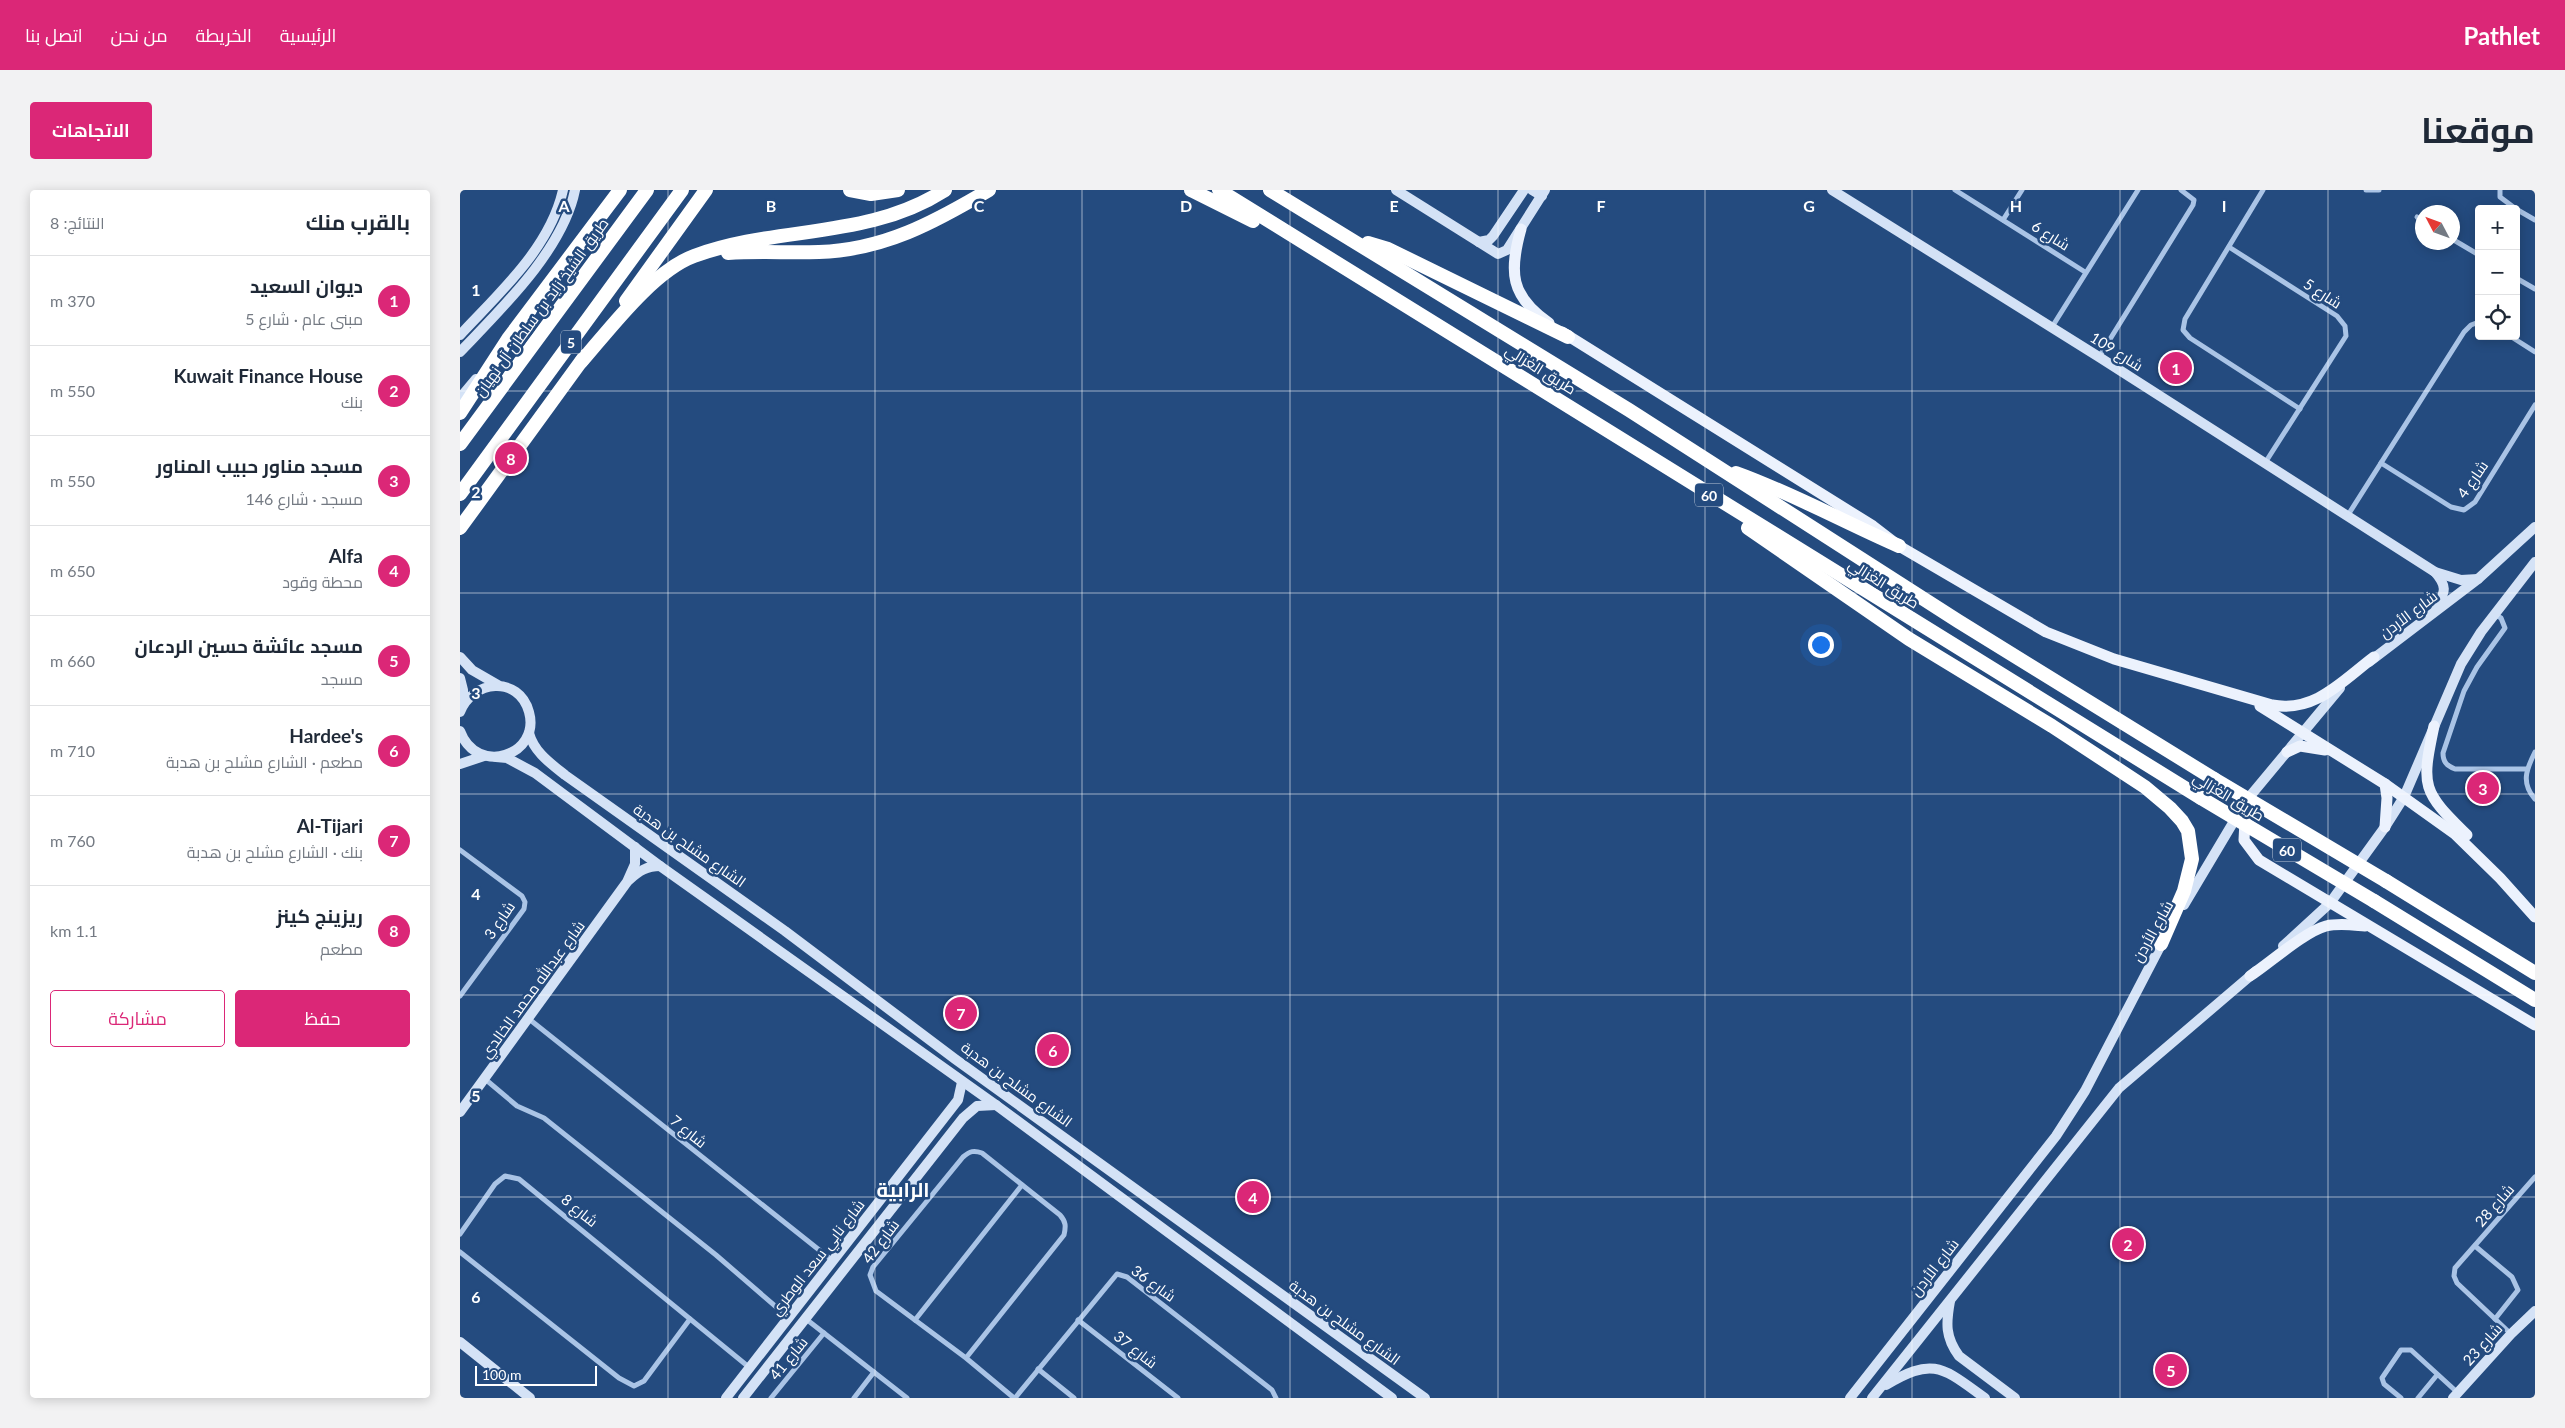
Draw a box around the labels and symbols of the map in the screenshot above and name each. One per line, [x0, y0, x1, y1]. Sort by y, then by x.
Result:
text: A [557, 196, 570, 215]
text: B [766, 196, 776, 215]
text: C [974, 196, 985, 215]
text: D [1180, 196, 1192, 215]
text: E [1389, 196, 1399, 215]
text: F [1596, 196, 1606, 215]
text: G [1803, 196, 1815, 215]
text: H [2010, 196, 2022, 215]
text: I [2222, 196, 2226, 215]
north arrow [2415, 205, 2460, 250]
street label: طريق الشيخ زايد بن سلطان آل نهيان [470, 214, 614, 401]
street label: شارع 6 [2027, 216, 2073, 256]
street label: شارع 5 [2299, 274, 2345, 314]
text: 1 [471, 280, 481, 299]
street label: شارع 109 [2086, 328, 2147, 377]
road number: 5 [561, 330, 581, 353]
street label: طريق الغزالي [1500, 340, 1580, 401]
pin: 1 [2160, 349, 2192, 387]
pin: 8 [495, 439, 527, 477]
street label: شارع 4 [2453, 457, 2494, 503]
text: 2 [471, 482, 481, 501]
road number: 60 [1695, 484, 1723, 506]
street label: طريق الغزالي [1843, 554, 1923, 615]
street label: شارع الأردن [2376, 586, 2442, 644]
your location [1808, 632, 1834, 658]
text: 3 [471, 683, 481, 702]
street label: طريق الغزالي [2188, 768, 2268, 828]
pin: 3 [2467, 769, 2499, 807]
street label: الشارع مشلح بن هدبة [629, 800, 750, 893]
road number: 60 [2273, 838, 2301, 862]
text: 4 [471, 884, 481, 903]
street label: شارع الأردن [2128, 897, 2179, 966]
street label: شارع 3 [480, 898, 521, 944]
street label: شارع عبدالله محمد الخالدي [476, 917, 591, 1064]
pin: 7 [945, 994, 977, 1032]
pin: 6 [1037, 1031, 1069, 1069]
street label: الشارع مشلح بن هدبة [956, 1038, 1076, 1133]
text: 5 [471, 1086, 481, 1105]
street label: شارع 7 [665, 1111, 711, 1153]
district label: الرابية [876, 1177, 930, 1202]
pin: 4 [1237, 1178, 1269, 1216]
street label: شارع 28 [2471, 1180, 2520, 1232]
street label: شارع 8 [556, 1190, 602, 1232]
street label: شارع نابي سعد الوطري [766, 1195, 871, 1321]
street label: شارع 42 [858, 1215, 905, 1268]
pin: 2 [2112, 1225, 2144, 1263]
street label: شارع الأردن [1906, 1235, 1964, 1301]
street label: شارع 36 [1127, 1261, 1180, 1307]
street label: الشارع مشلح بن هدبة [1284, 1276, 1404, 1371]
text: 6 [471, 1287, 481, 1306]
street label: شارع 23 [2458, 1319, 2508, 1371]
street label: شارع 37 [1109, 1326, 1161, 1374]
street label: شارع 41 [765, 1333, 813, 1385]
pin: 5 [2155, 1351, 2187, 1389]
scale bar [475, 1363, 598, 1386]

